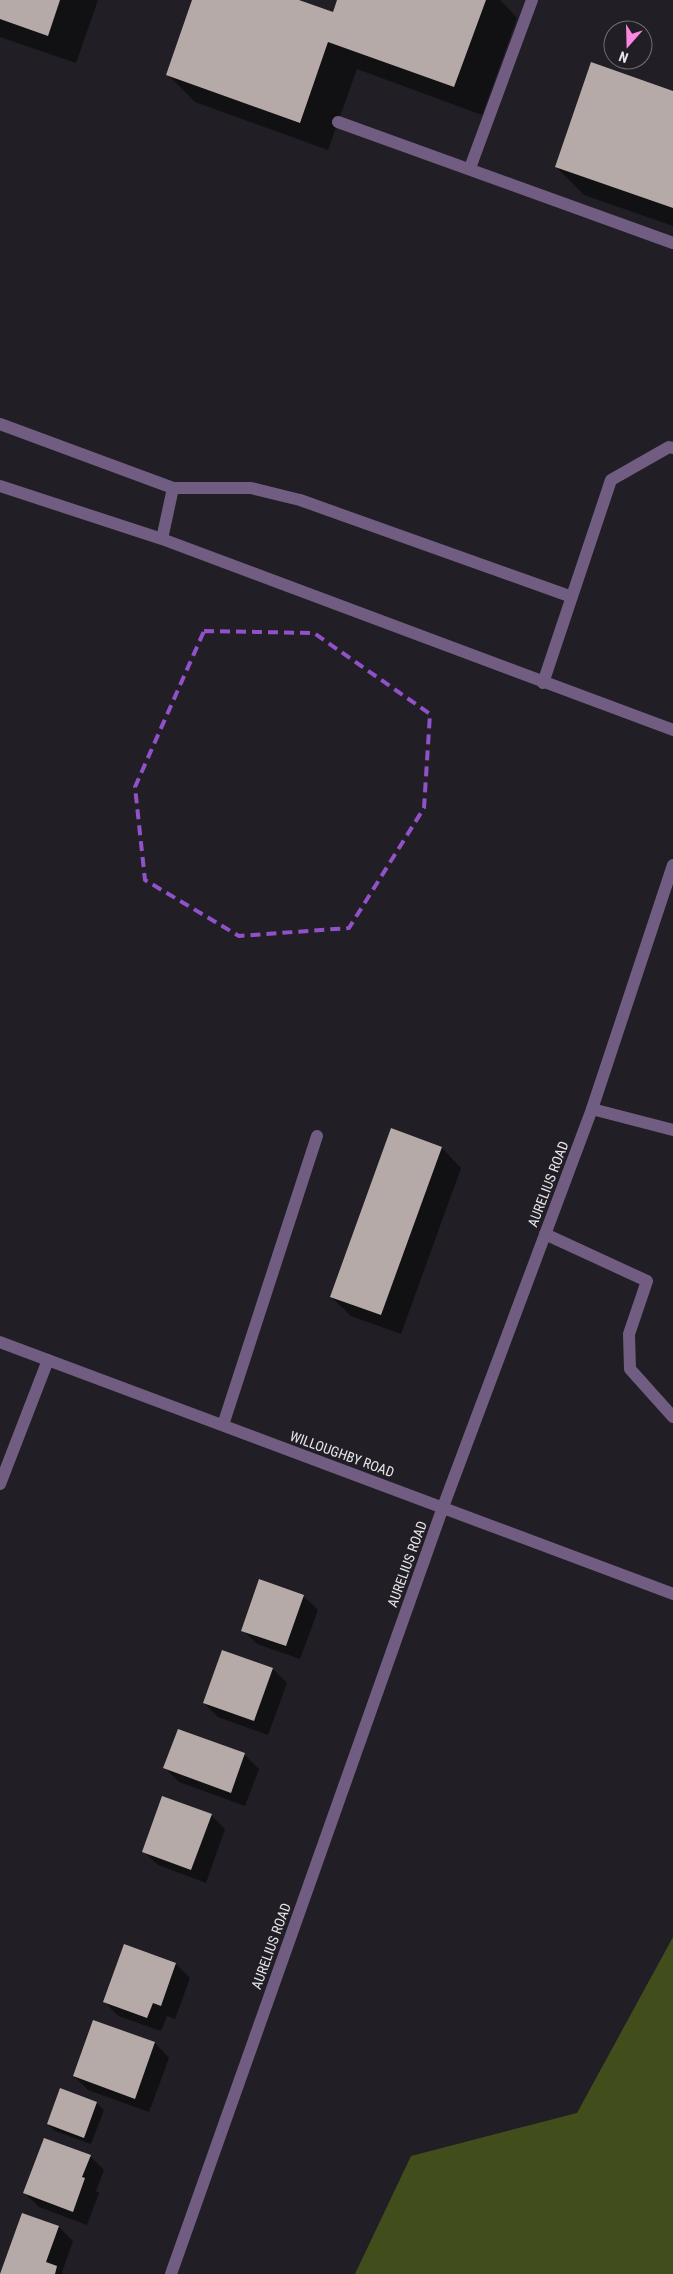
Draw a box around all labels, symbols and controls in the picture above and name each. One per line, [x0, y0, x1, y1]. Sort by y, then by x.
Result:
north arrow [603, 20, 653, 70]
text: N [617, 48, 630, 66]
street label: AURELIUS ROAD [524, 1139, 572, 1229]
street label: WILLOUGHBY ROAD [288, 1428, 396, 1480]
street label: AURELIUS ROAD [384, 1519, 430, 1609]
street label: AURELIUS ROAD [248, 1901, 294, 1991]

